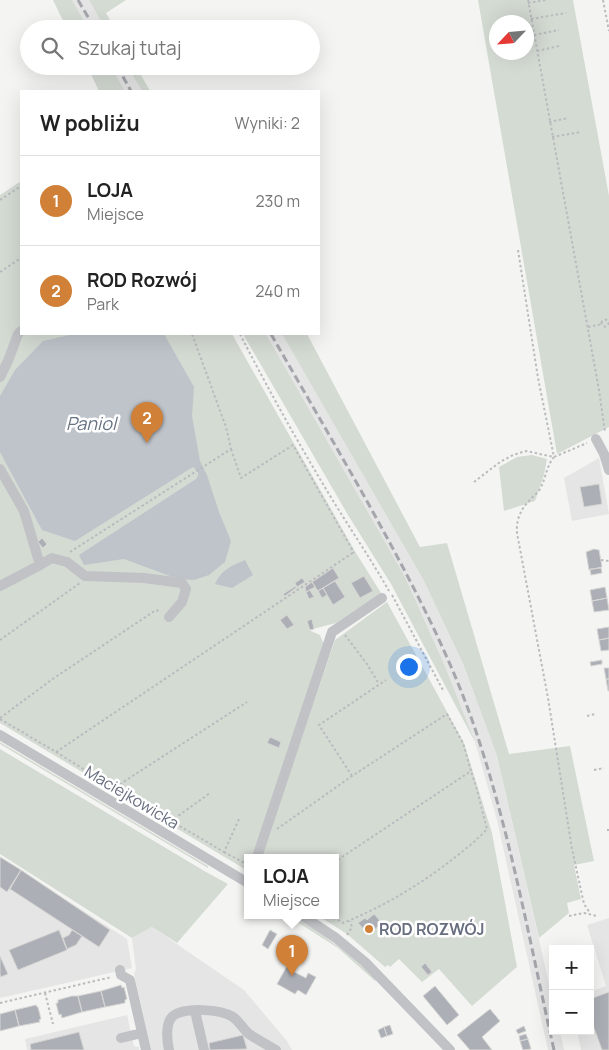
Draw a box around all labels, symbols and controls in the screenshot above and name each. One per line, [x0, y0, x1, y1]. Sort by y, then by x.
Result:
north arrow [489, 15, 534, 60]
search box [20, 20, 320, 75]
icon: search [38, 34, 66, 62]
text: Szukaj tutaj [78, 35, 181, 61]
text: W pobliżu [40, 109, 140, 137]
text: Wyniki: 2 [235, 112, 300, 134]
text: LOJA [87, 177, 133, 203]
text: 1 [52, 190, 60, 212]
text: 230 m [256, 190, 300, 212]
text: Miejsce [87, 203, 144, 225]
text: ROD Rozwój [87, 267, 197, 293]
text: 2 [51, 280, 61, 302]
text: 240 m [255, 280, 300, 302]
text: Park [87, 293, 119, 315]
pin: 2 [131, 402, 163, 443]
water label: Paniol [66, 411, 119, 435]
your location [396, 654, 422, 680]
street label: Maciejkowicka [81, 760, 183, 834]
popup [244, 854, 339, 919]
text: LOJA [263, 863, 309, 889]
text: Miejsce [263, 889, 320, 911]
place label: ROD ROZWÓJ [379, 918, 484, 940]
marker: ROD ROZWÓJ [363, 923, 375, 935]
pin: 1 [276, 935, 308, 976]
map controls [549, 945, 594, 1035]
button: + [549, 945, 594, 990]
button: − [549, 990, 594, 1035]

